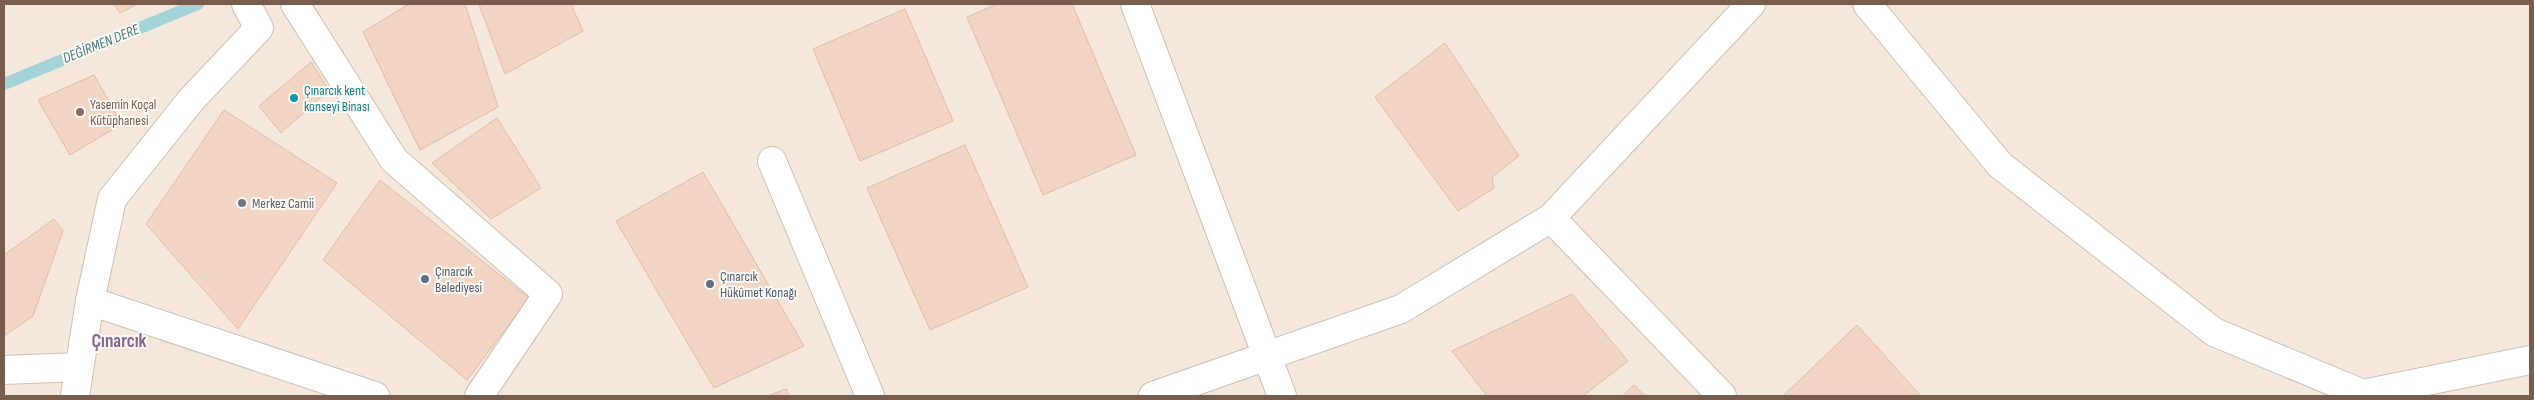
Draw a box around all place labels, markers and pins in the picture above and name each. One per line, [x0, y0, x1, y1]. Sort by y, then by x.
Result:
place label: Çınarcık kent konseyi Binası [304, 82, 370, 115]
marker: Çınarcık kent konseyi Binası [288, 92, 300, 104]
place label: Yasemin Koçal Kütüphanesi [90, 96, 156, 129]
marker: Yasemin Koçal Kütüphanesi [74, 106, 86, 118]
place label: Merkez Camii [252, 195, 314, 212]
marker: Merkez Camii [236, 197, 248, 209]
place label: Çınarcık Belediyesi [435, 263, 482, 296]
place label: Çınarcık Hükûmet Konağı [720, 268, 797, 301]
marker: Çınarcık Belediyesi [419, 273, 431, 285]
marker: Çınarcık Hükûmet Konağı [704, 278, 716, 290]

